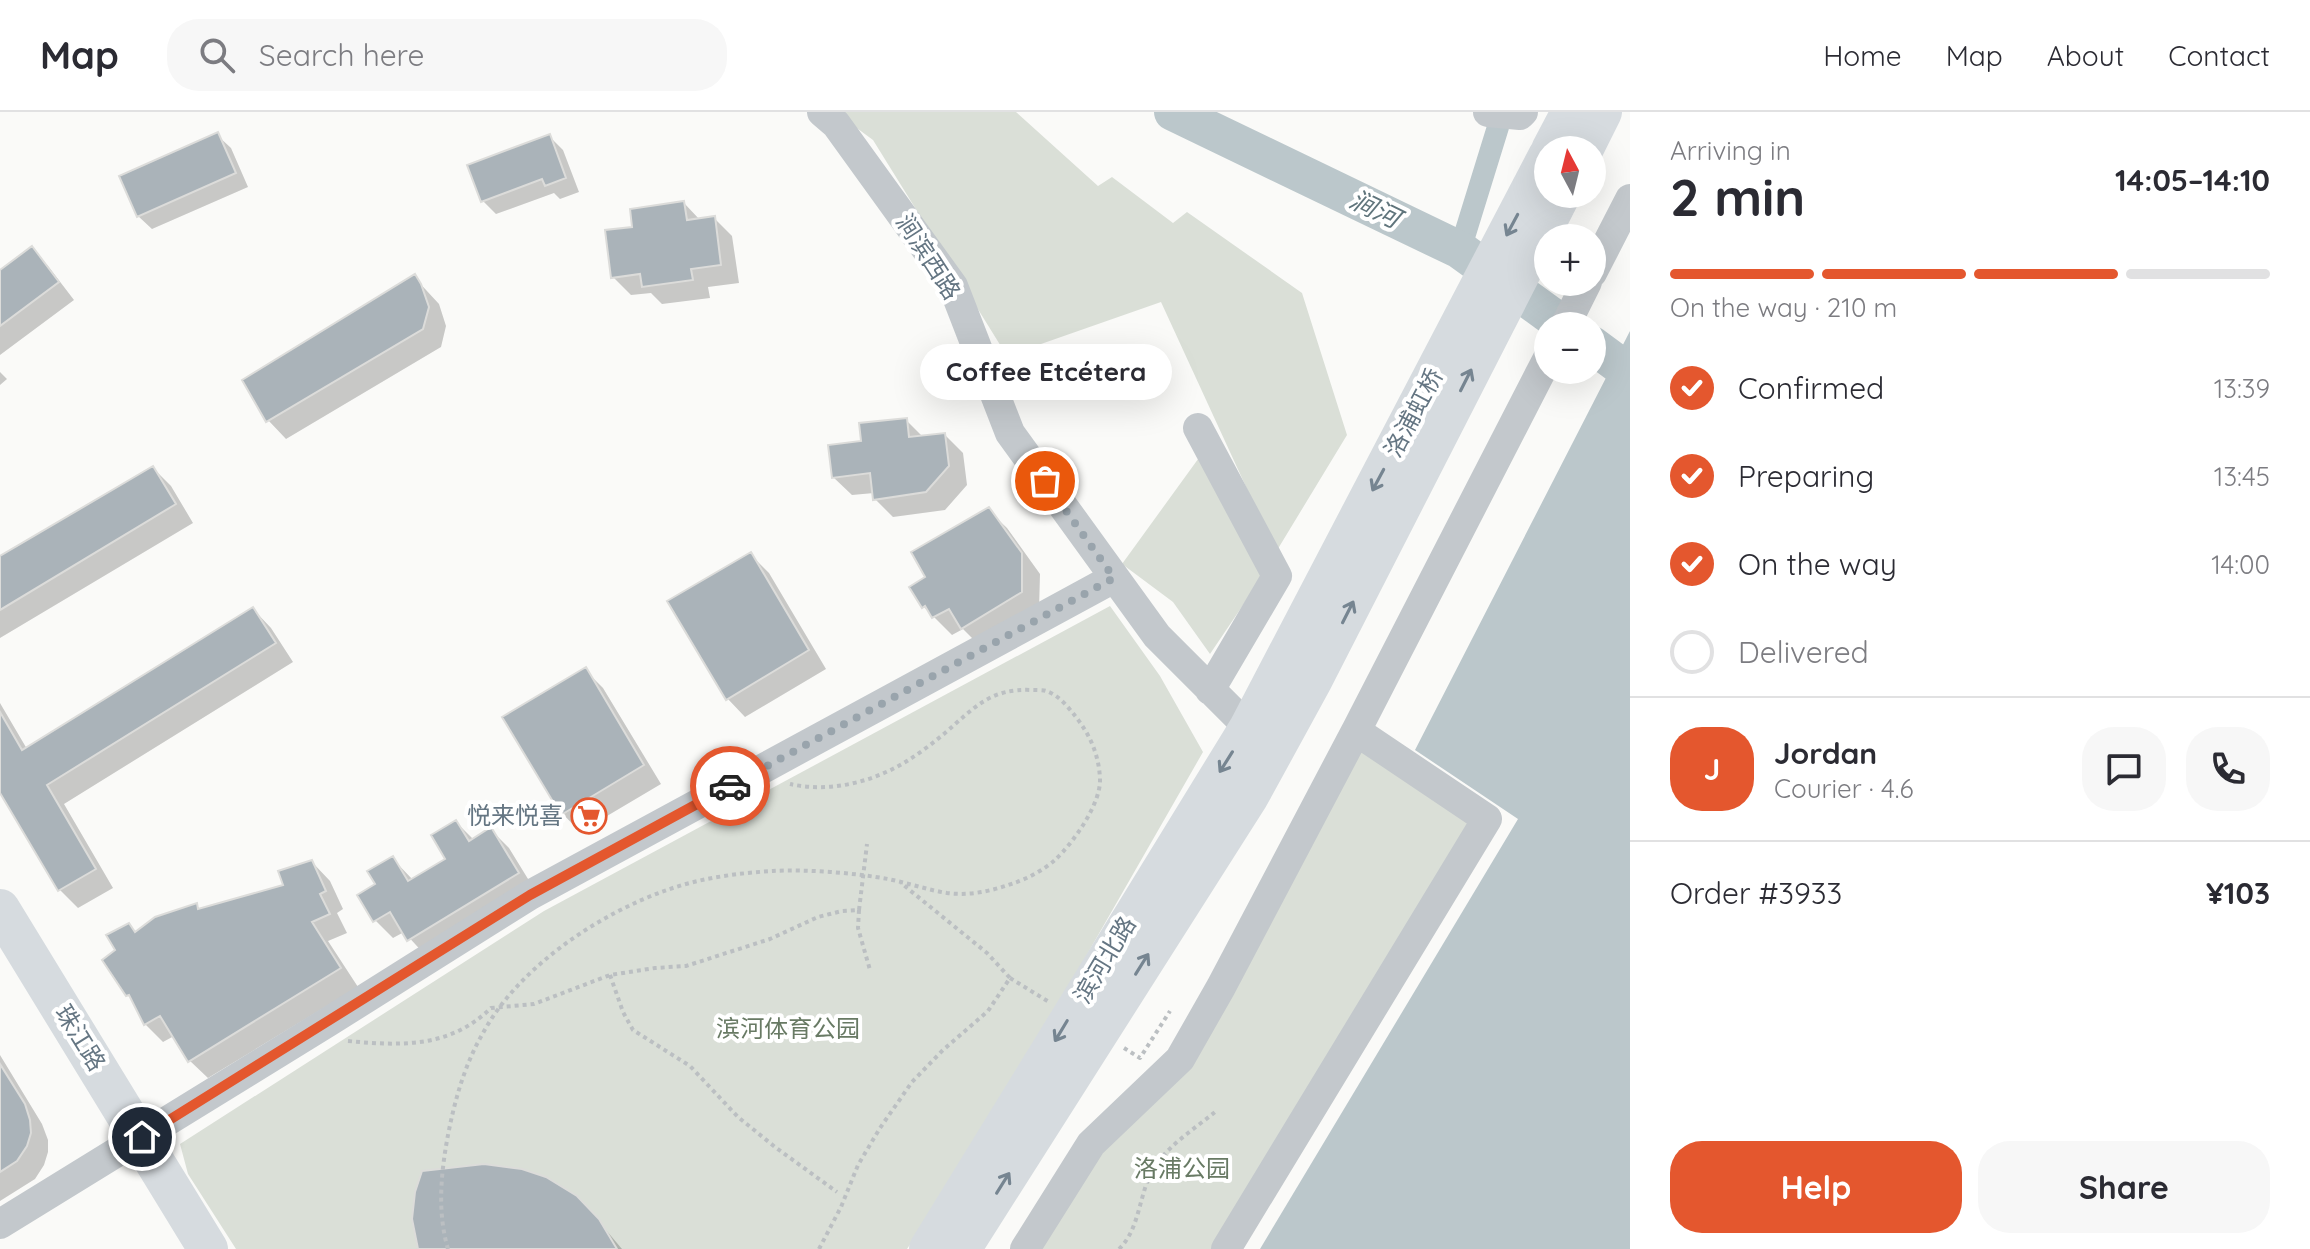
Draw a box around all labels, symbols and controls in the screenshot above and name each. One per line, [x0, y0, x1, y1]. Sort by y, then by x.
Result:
search box [167, 19, 727, 91]
text: Map [40, 31, 119, 79]
icon: search [195, 33, 239, 77]
text: Search here [259, 36, 424, 74]
text: Home [1823, 38, 1902, 73]
text: Map [1946, 38, 2003, 73]
text: About [2047, 38, 2124, 73]
text: Contact [2168, 38, 2270, 73]
text: Arriving in [1670, 134, 1791, 167]
north arrow [1534, 136, 1606, 208]
map controls [1534, 136, 1606, 384]
text: 14:05–14:10 [2115, 161, 2270, 199]
text: 2 min [1670, 164, 1805, 229]
water label: 涧河 [1345, 182, 1410, 237]
street label: 涧滨西路 [890, 208, 968, 305]
one-way arrow [1503, 213, 1519, 237]
button: + [1534, 224, 1606, 296]
text: On the way · 210 m [1670, 291, 1897, 324]
button: − [1534, 312, 1606, 384]
callout: Coffee Etcétera [919, 345, 1171, 401]
text: Coffee Etcétera [946, 355, 1146, 388]
street label: 洛浦虹桥 [1377, 363, 1449, 462]
icon: check [1670, 366, 1714, 410]
one-way arrow [1458, 369, 1474, 393]
text: Confirmed [1738, 369, 1884, 407]
text: 13:39 [2214, 372, 2270, 405]
pin [1011, 447, 1079, 515]
icon: check [1670, 454, 1714, 498]
text: Preparing [1738, 457, 1874, 495]
icon: bag [1023, 459, 1067, 503]
text: 13:45 [2214, 460, 2270, 493]
one-way arrow [1370, 468, 1386, 492]
icon: check [1670, 542, 1714, 586]
text: On the way [1738, 545, 1897, 583]
text: 14:00 [2211, 548, 2270, 581]
one-way arrow [1340, 601, 1356, 624]
text: Delivered [1738, 633, 1869, 671]
button: chat [2082, 727, 2166, 811]
button: phone [2186, 727, 2270, 811]
text: Jordan [1774, 734, 1877, 772]
courier [690, 746, 770, 826]
one-way arrow [1218, 750, 1234, 773]
text: J [1704, 750, 1720, 788]
icon: car [708, 764, 752, 808]
text: Courier · 4.6 [1774, 772, 1913, 805]
supermarket icon: 悦来悦喜 [570, 797, 608, 835]
place label: 悦来悦喜 [467, 800, 563, 830]
text: Order #3933 [1670, 874, 1842, 912]
text: ¥103 [2206, 874, 2270, 912]
street label: 滨河北路 [1067, 911, 1142, 1008]
one-way arrow [1135, 953, 1151, 976]
street label: 珠江路 [49, 999, 113, 1076]
park label: 滨河体育公园 [716, 1013, 860, 1043]
one-way arrow [1053, 1019, 1069, 1042]
pin [108, 1103, 176, 1171]
icon: home [120, 1115, 164, 1159]
button: Help [1670, 1141, 1962, 1233]
button: Share [1978, 1141, 2270, 1233]
park label: 洛浦公园 [1134, 1153, 1230, 1183]
one-way arrow [995, 1172, 1011, 1195]

